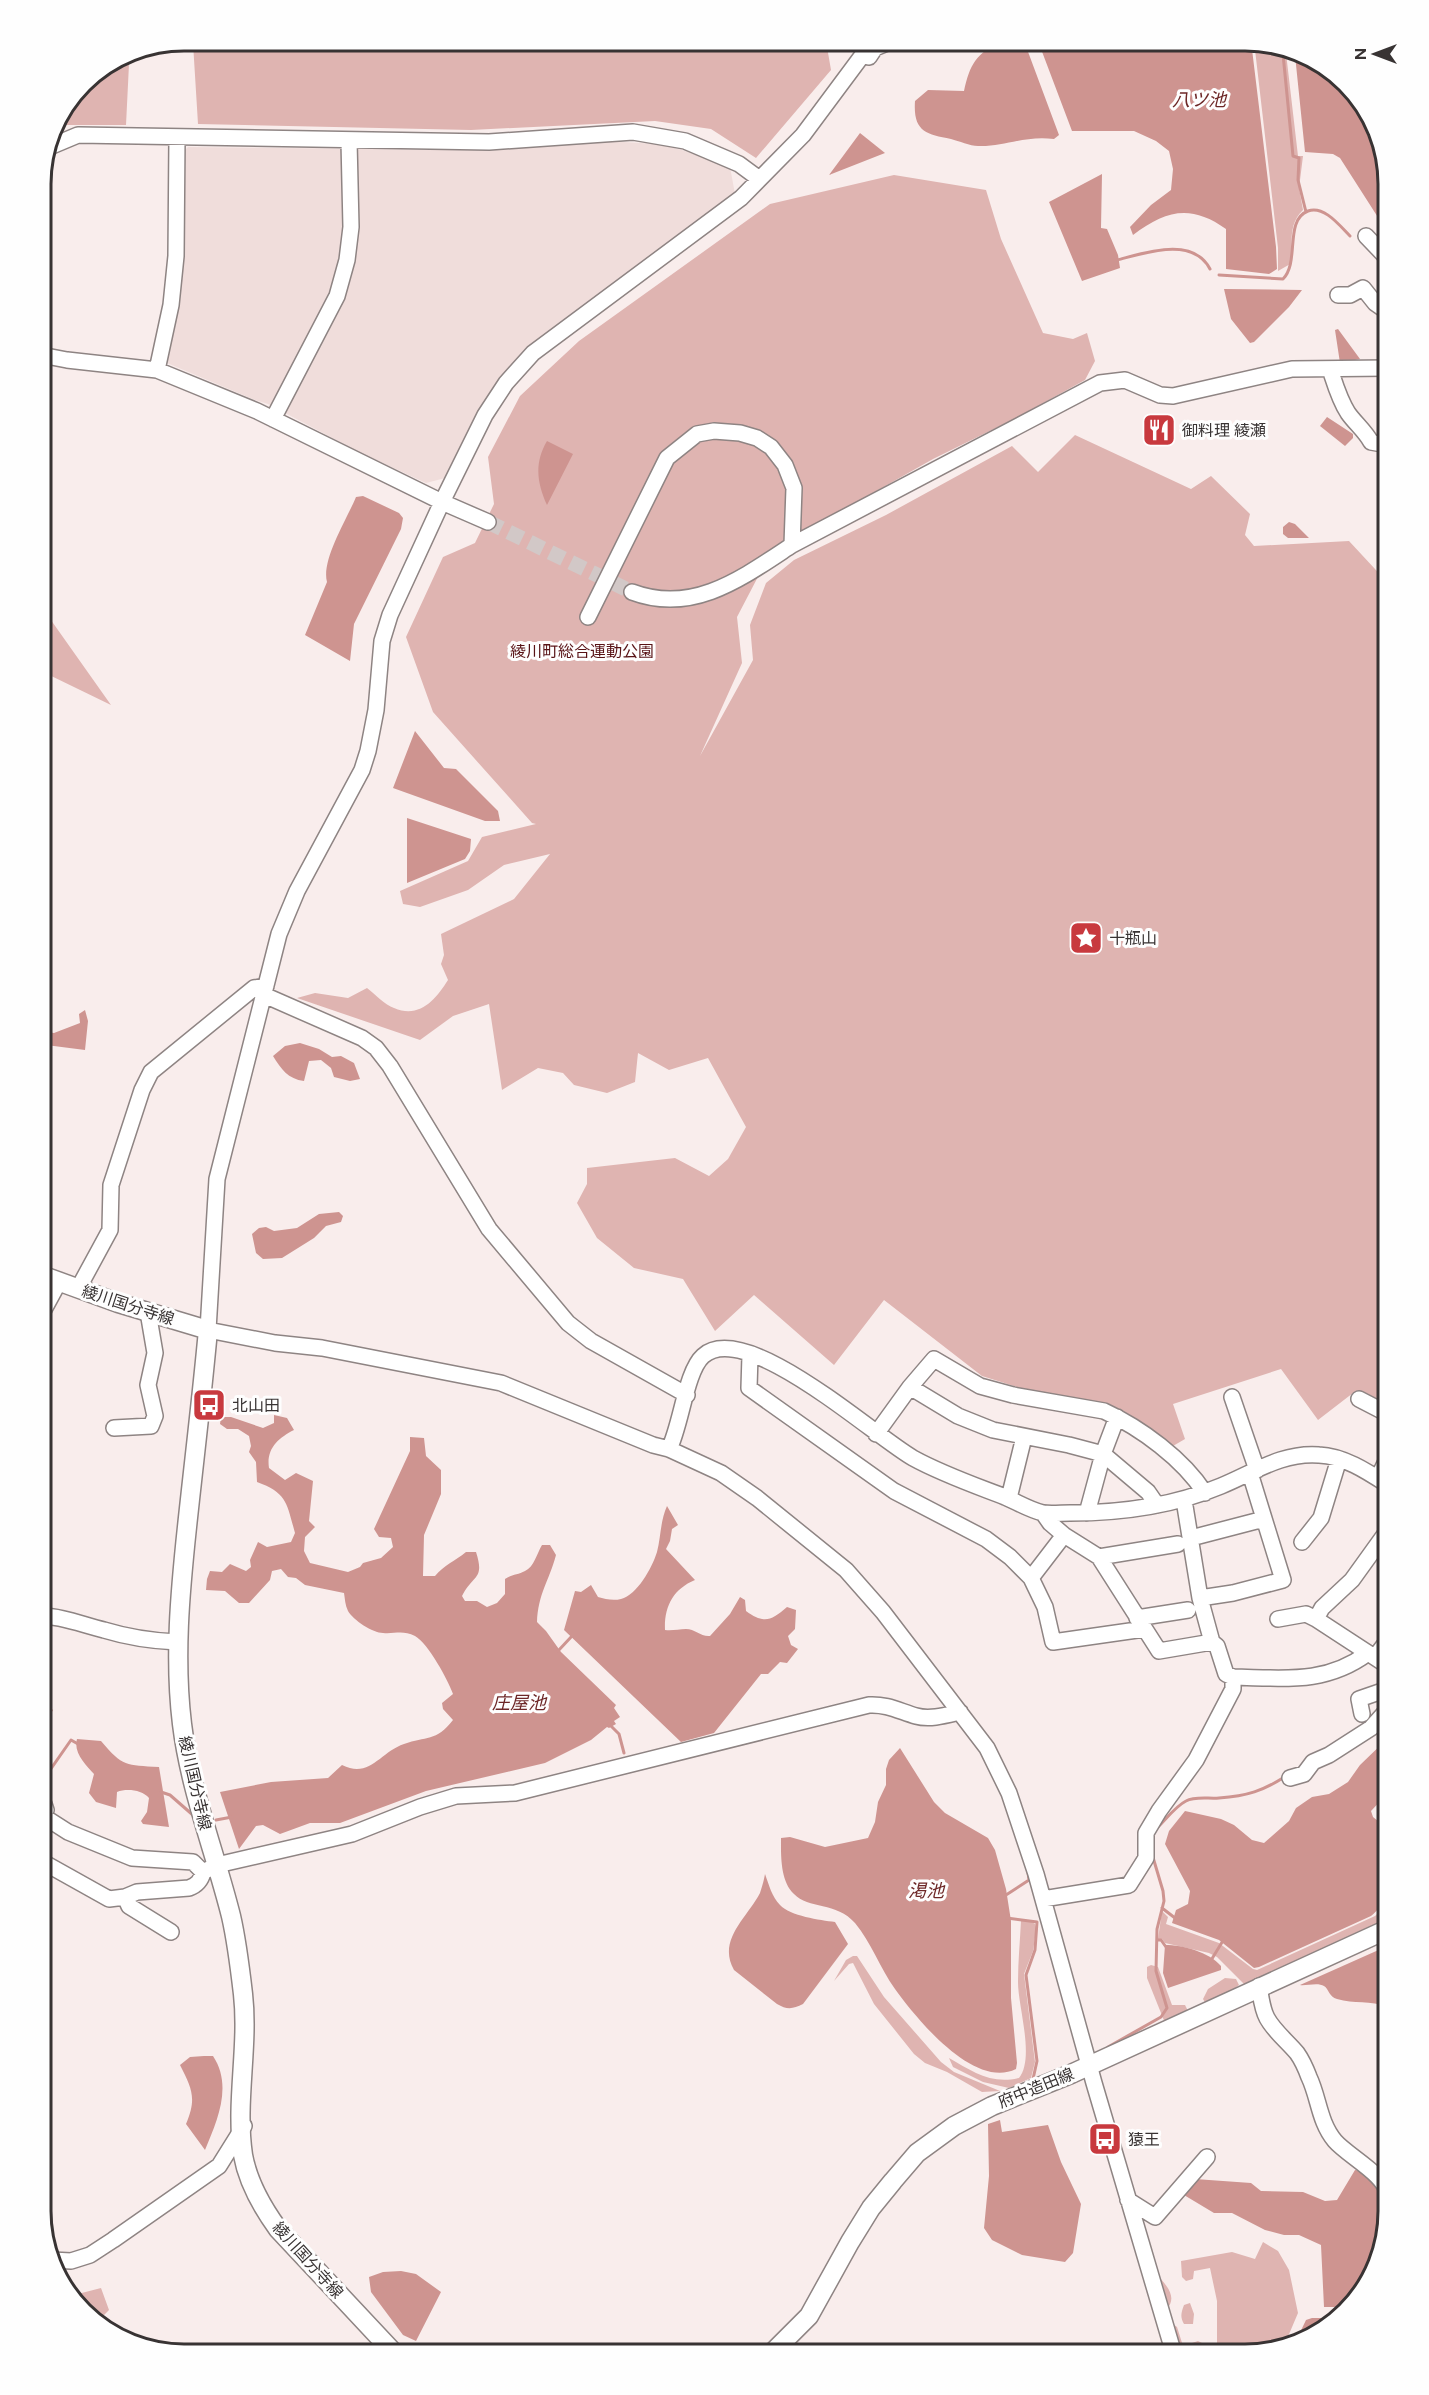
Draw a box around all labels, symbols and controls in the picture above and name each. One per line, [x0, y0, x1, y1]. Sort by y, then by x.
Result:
north arrow [1345, 24, 1405, 84]
text: N [1351, 48, 1370, 60]
water label: 八ツ池 [1172, 89, 1228, 111]
restaurant icon: 御料理 綾瀬 [1141, 412, 1177, 448]
place label: 御料理 綾瀬 [1182, 421, 1266, 440]
park label: 綾川町総合運動公園 [510, 642, 654, 661]
place icon: 十瓶山 [1068, 920, 1104, 956]
place label: 十瓶山 [1109, 929, 1157, 948]
street label: 綾川国分寺線 [79, 1281, 177, 1329]
bus stop icon: 北山田 [191, 1387, 227, 1423]
place label: 北山田 [232, 1396, 280, 1415]
water label: 庄屋池 [492, 1692, 548, 1714]
street label: 綾川国分寺線 [175, 1734, 215, 1832]
water label: 渇池 [908, 1880, 946, 1902]
street label: 府中造田線 [995, 2064, 1077, 2112]
bus stop icon: 猿王 [1087, 2121, 1123, 2157]
place label: 猿王 [1128, 2130, 1160, 2149]
street label: 綾川国分寺線 [269, 2218, 347, 2302]

